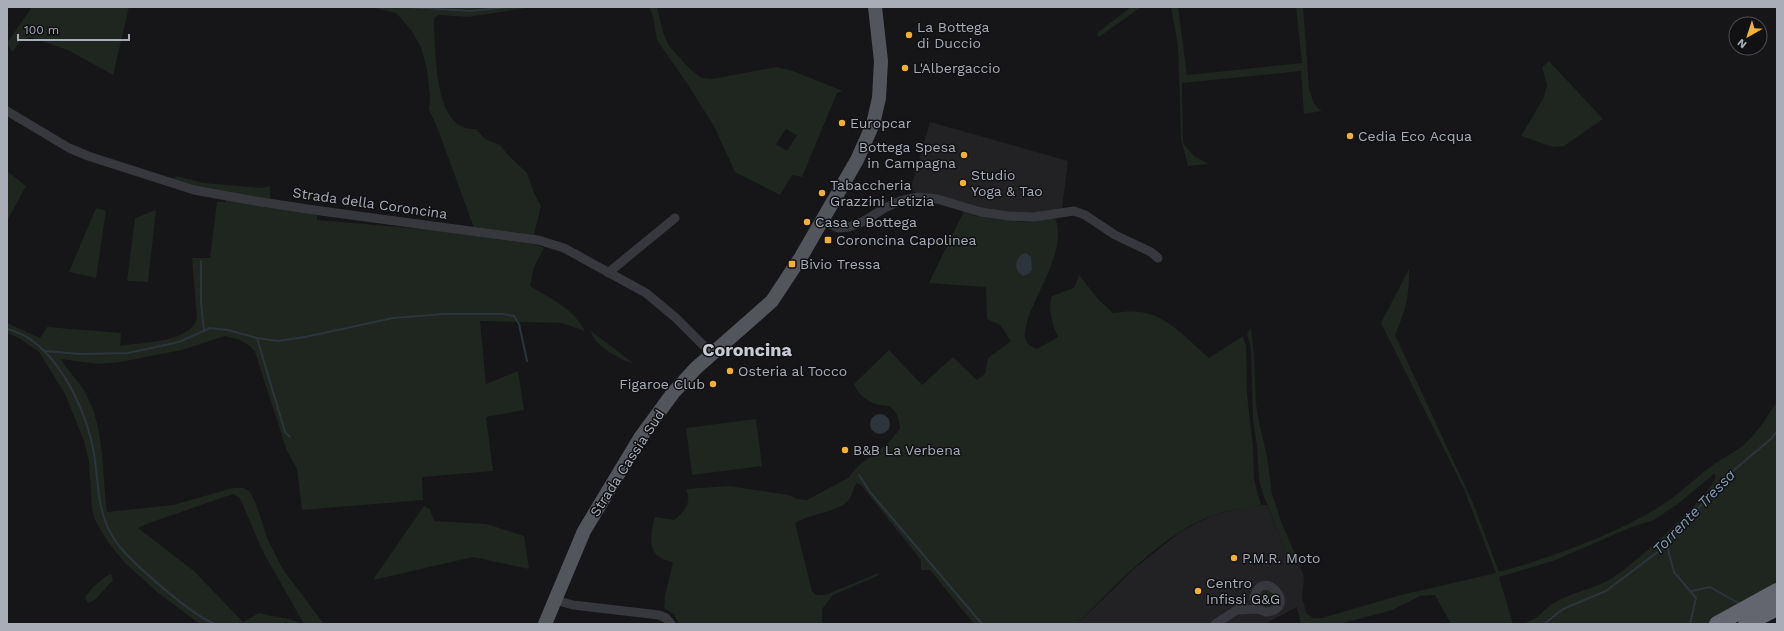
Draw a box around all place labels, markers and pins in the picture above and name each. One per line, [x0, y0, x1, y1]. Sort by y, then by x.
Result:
place label: La Bottega di Duccio [917, 19, 990, 51]
marker: La Bottega di Duccio [904, 30, 914, 40]
place label: L'Albergaccio [913, 60, 1000, 76]
marker: L'Albergaccio [900, 63, 910, 73]
place label: Europcar [850, 115, 912, 131]
marker: Europcar [837, 118, 847, 128]
place label: Cedia Eco Acqua [1358, 128, 1472, 144]
marker: Cedia Eco Acqua [1345, 131, 1355, 141]
place label: Bottega Spesa in Campagna [859, 139, 956, 171]
marker: Bottega Spesa in Campagna [959, 150, 969, 160]
place label: Studio Yoga & Tao [971, 167, 1043, 199]
place label: Tabaccheria Grazzini Letizia [830, 177, 934, 209]
marker: Studio Yoga & Tao [958, 178, 968, 188]
marker: Tabaccheria Grazzini Letizia [817, 188, 827, 198]
place label: Casa e Bottega [815, 214, 917, 230]
marker: Casa e Bottega [802, 217, 812, 227]
place label: Coroncina Capolinea [836, 232, 977, 248]
marker: Coroncina Capolinea [823, 235, 833, 245]
place label: Bivio Tressa [800, 256, 880, 272]
marker: Bivio Tressa [787, 259, 797, 269]
place label: Osteria al Tocco [738, 363, 847, 379]
marker: Osteria al Tocco [725, 366, 735, 376]
place label: Figaroe Club [619, 376, 705, 392]
marker: Figaroe Club [708, 379, 718, 389]
place label: B&B La Verbena [853, 442, 961, 458]
marker: B&B La Verbena [840, 445, 850, 455]
place label: P.M.R. Moto [1242, 550, 1320, 566]
marker: P.M.R. Moto [1229, 553, 1239, 563]
place label: Centro Infissi G&G [1206, 575, 1280, 607]
marker: Centro Infissi G&G [1193, 586, 1203, 596]

